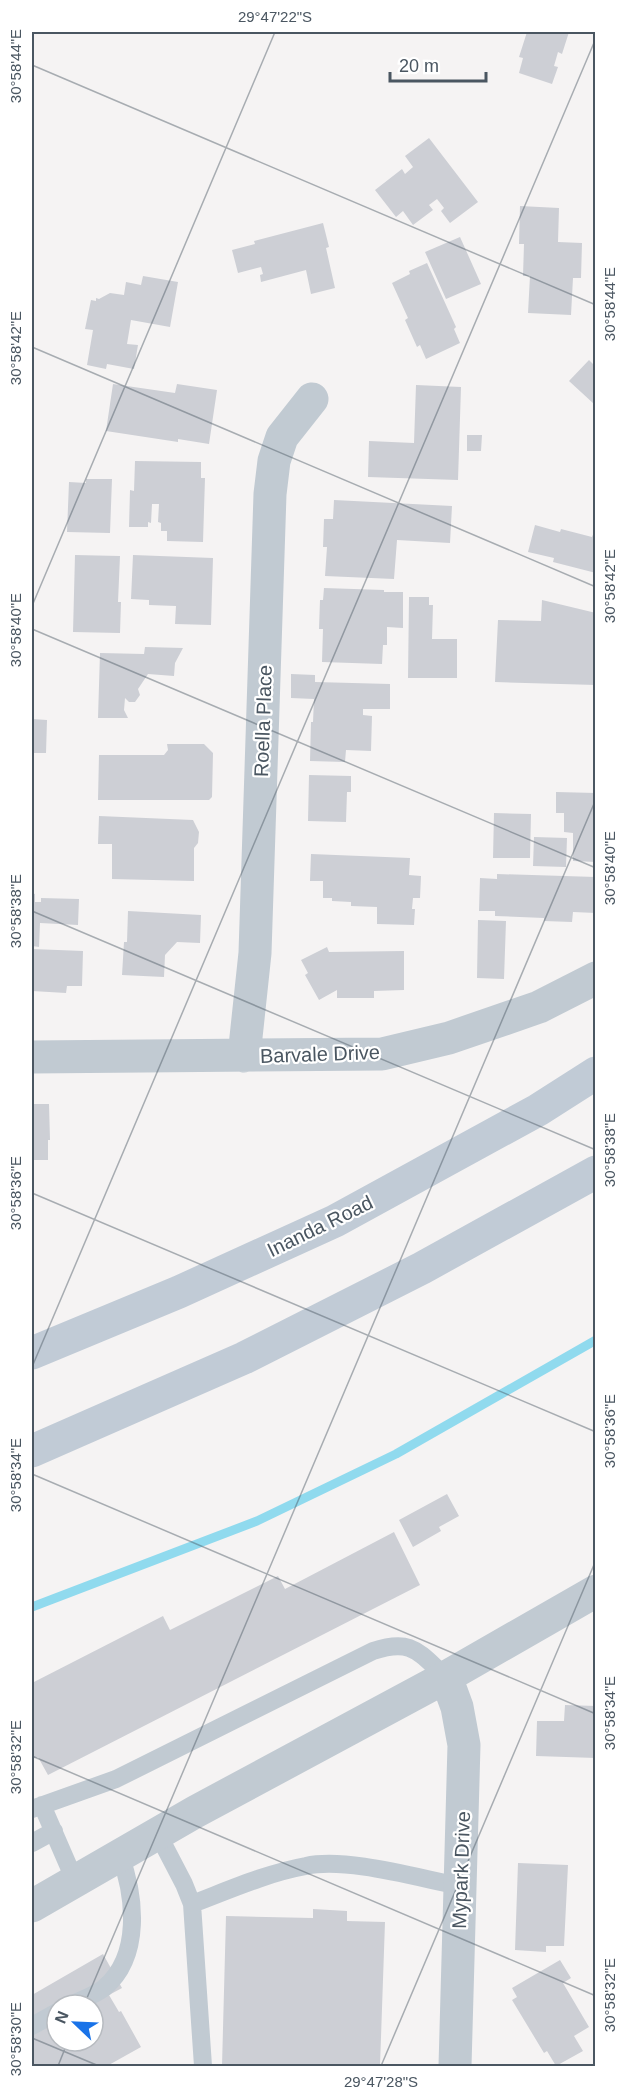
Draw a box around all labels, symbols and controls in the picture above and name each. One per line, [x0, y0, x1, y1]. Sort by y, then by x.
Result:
text: 29°47'22"S [238, 8, 312, 25]
text: 30°58'44"E [7, 29, 24, 103]
scale bar [390, 45, 486, 83]
text: 20 m [399, 56, 439, 76]
text: 30°58'44"E [601, 267, 618, 341]
text: 30°58'42"E [7, 311, 24, 385]
text: 30°58'42"E [601, 549, 618, 623]
text: 30°58'40"E [7, 593, 24, 667]
street label: Roella Place [250, 665, 276, 777]
text: 30°58'40"E [601, 831, 618, 905]
text: 30°58'38"E [7, 874, 24, 948]
street label: Barvale Drive [260, 1041, 380, 1067]
text: 30°58'38"E [601, 1113, 618, 1187]
text: 30°58'36"E [7, 1156, 24, 1230]
street label: Inanda Road [264, 1191, 376, 1261]
text: 30°58'36"E [601, 1394, 618, 1468]
text: 30°58'34"E [7, 1438, 24, 1512]
text: 30°58'34"E [601, 1676, 618, 1750]
text: 30°58'32"E [7, 1720, 24, 1794]
street label: Mypark Drive [448, 1811, 474, 1929]
text: 30°58'32"E [601, 1958, 618, 2032]
north arrow [45, 1993, 105, 2053]
text: 30°58'30"E [7, 2002, 24, 2076]
text: N [52, 2009, 72, 2026]
text: 29°47'28"S [344, 2073, 418, 2090]

